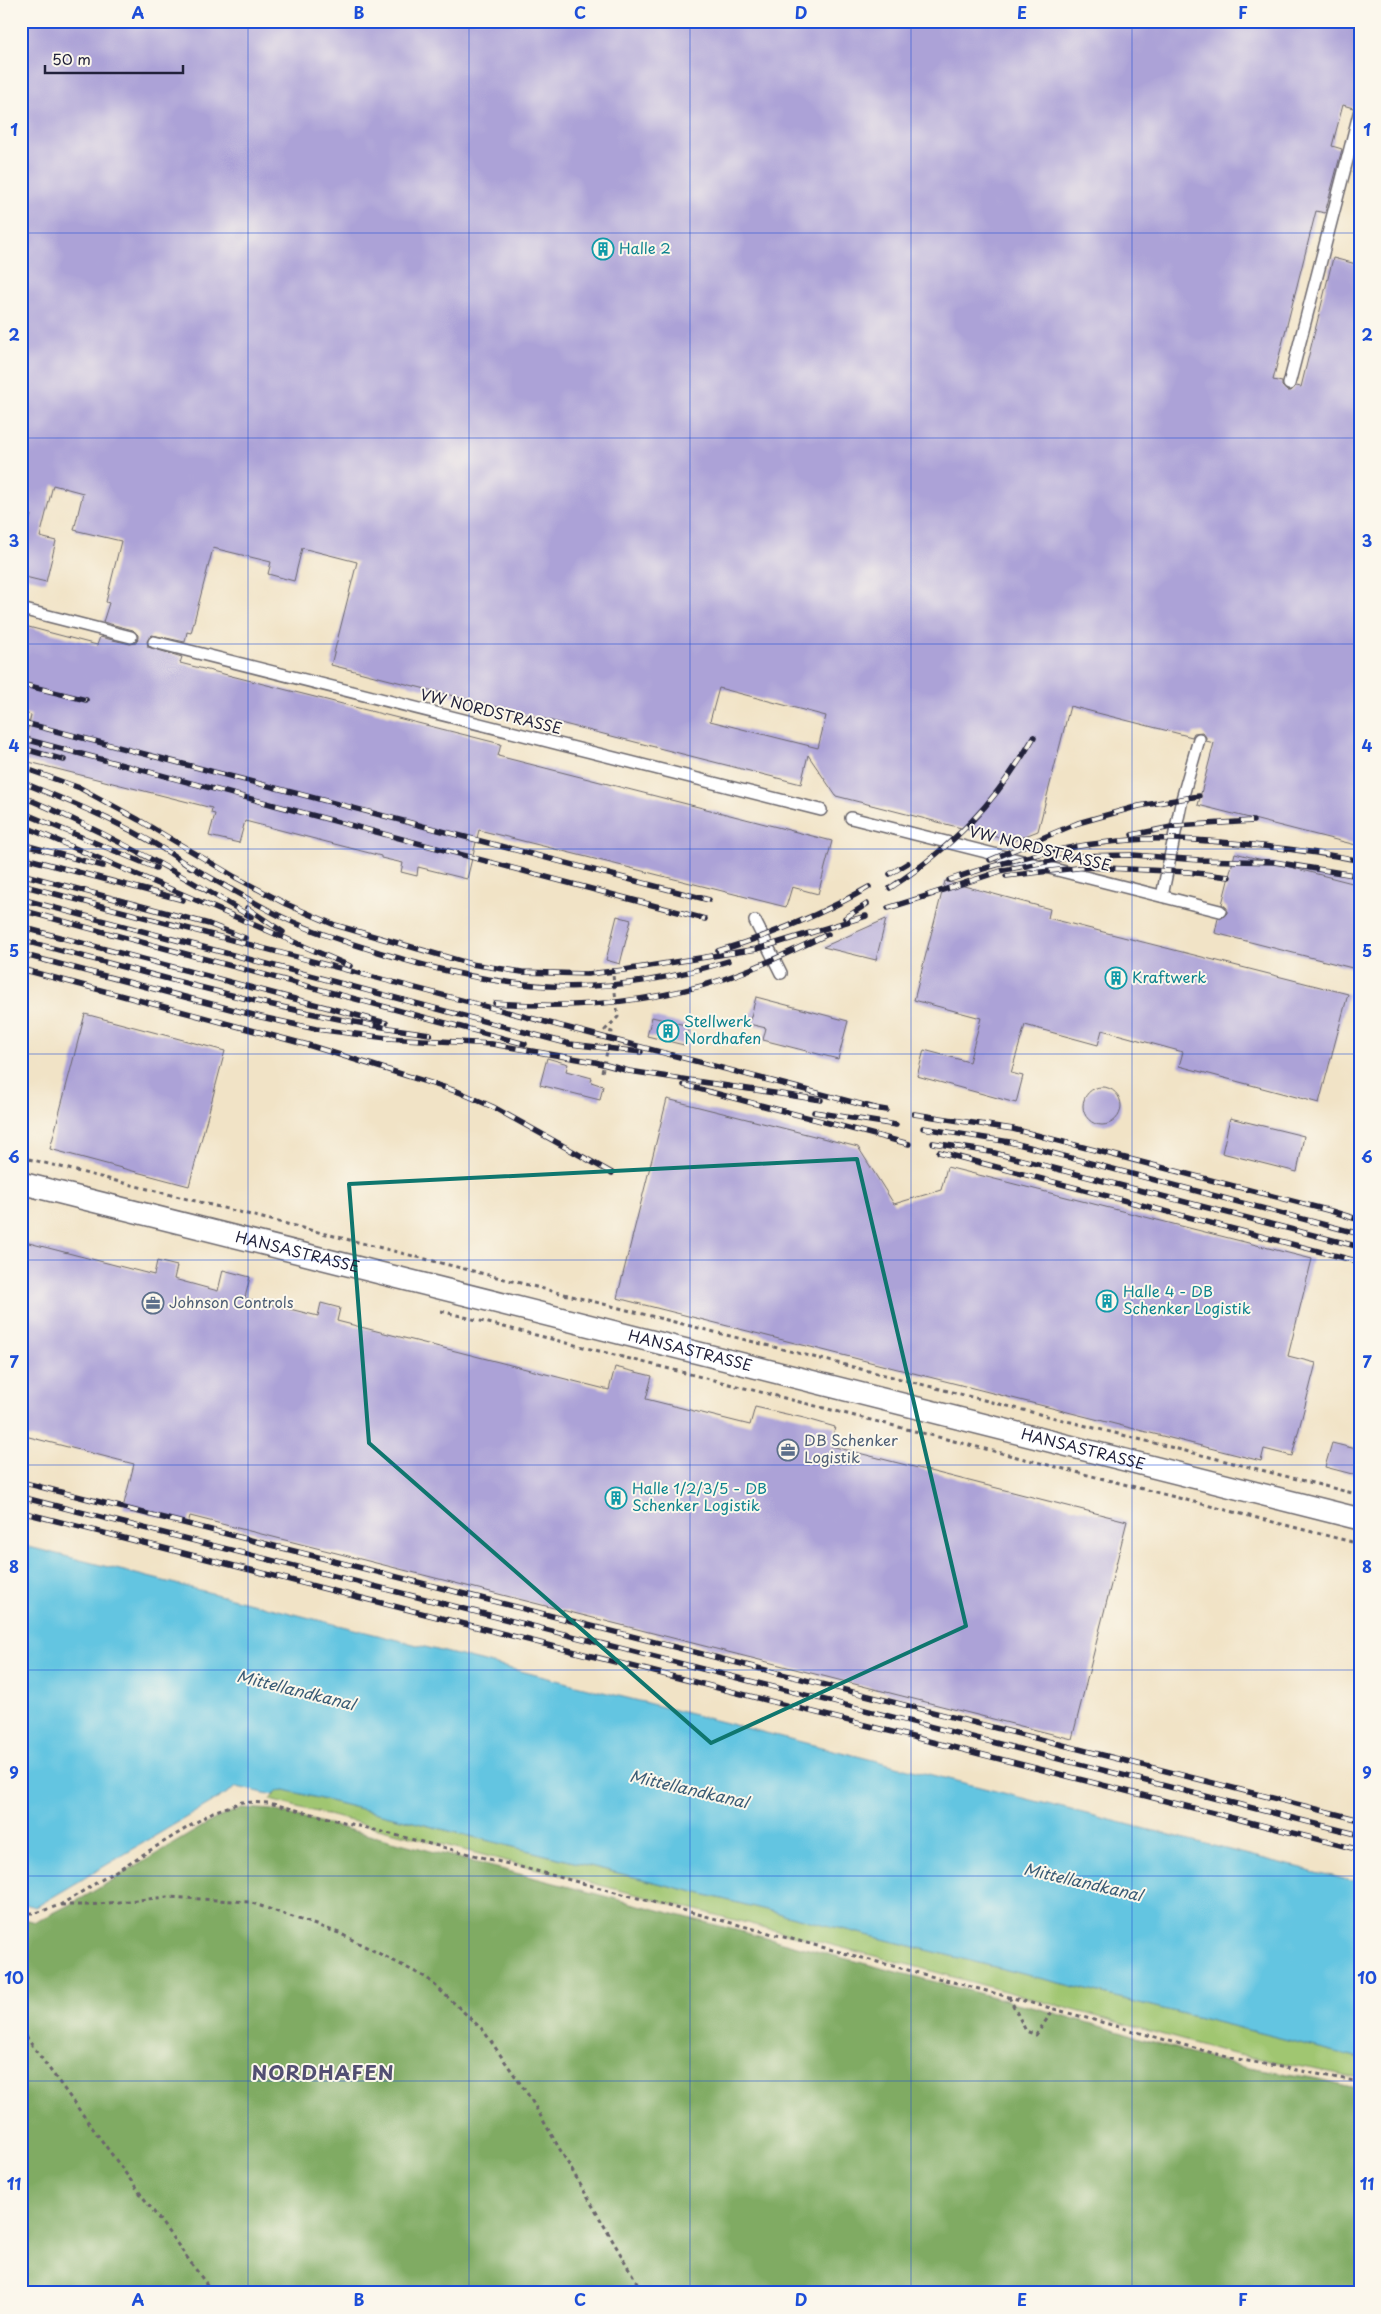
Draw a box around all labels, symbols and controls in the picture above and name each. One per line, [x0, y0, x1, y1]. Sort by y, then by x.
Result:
text: A [132, 0, 145, 24]
text: B [354, 0, 365, 24]
text: C [574, 0, 586, 24]
text: D [795, 0, 807, 24]
text: E [1017, 0, 1027, 24]
text: F [1238, 0, 1248, 24]
scale bar [45, 42, 182, 74]
text: 50 m [52, 47, 91, 70]
text: 1 [10, 117, 18, 141]
text: 1 [1363, 117, 1371, 141]
place label: Halle 2 [619, 236, 671, 259]
building icon: Halle 2 [591, 237, 615, 261]
text: 2 [8, 322, 20, 346]
text: 2 [1361, 322, 1373, 346]
text: 3 [9, 528, 19, 552]
text: 3 [1362, 528, 1372, 552]
street label: VW NORDSTRASSE [418, 682, 565, 739]
text: 4 [9, 733, 20, 757]
text: 4 [1362, 733, 1373, 757]
street label: VW NORDSTRASSE [967, 819, 1114, 876]
text: 5 [9, 938, 19, 962]
text: 5 [1362, 938, 1372, 962]
place label: Kraftwerk [1132, 965, 1206, 988]
building icon: Kraftwerk [1104, 966, 1128, 990]
place label: Stellwerk Nordhafen [684, 1009, 761, 1049]
building icon: Stellwerk Nordhafen [656, 1019, 680, 1043]
text: 6 [8, 1144, 20, 1168]
text: 6 [1361, 1144, 1373, 1168]
street label: HANSASTRASSE [233, 1224, 362, 1278]
place label: Halle 4 - DB Schenker Logistik [1123, 1279, 1251, 1319]
building icon: Halle 4 - DB Schenker Logistik [1095, 1289, 1119, 1313]
place label: Johnson Controls [169, 1290, 294, 1313]
office icon: Johnson Controls [141, 1291, 165, 1315]
street label: HANSASTRASSE [626, 1323, 755, 1376]
text: 7 [9, 1349, 19, 1373]
text: 7 [1362, 1349, 1372, 1373]
street label: HANSASTRASSE [1019, 1421, 1148, 1475]
place label: DB Schenker Logistik [804, 1428, 898, 1468]
office icon: DB Schenker Logistik [776, 1438, 800, 1462]
place label: Halle 1/2/3/5 - DB Schenker Logistik [632, 1476, 767, 1516]
building icon: Halle 1/2/3/5 - DB Schenker Logistik [604, 1486, 628, 1510]
text: 8 [9, 1554, 19, 1578]
text: 8 [1362, 1554, 1372, 1578]
water label: Mittellandkanal [235, 1663, 360, 1716]
text: 9 [9, 1760, 19, 1784]
text: 9 [1362, 1760, 1372, 1784]
water label: Mittellandkanal [628, 1763, 753, 1814]
water label: Mittellandkanal [1022, 1856, 1147, 1907]
text: 10 [4, 1965, 24, 1989]
text: 10 [1357, 1965, 1377, 1989]
district label: NORDHAFEN [251, 2057, 395, 2087]
text: 11 [7, 2171, 21, 2195]
text: 11 [1360, 2171, 1374, 2195]
text: A [132, 2287, 145, 2311]
text: B [354, 2287, 365, 2311]
text: C [574, 2287, 586, 2311]
text: D [795, 2287, 807, 2311]
text: E [1017, 2287, 1027, 2311]
text: F [1238, 2287, 1248, 2311]

